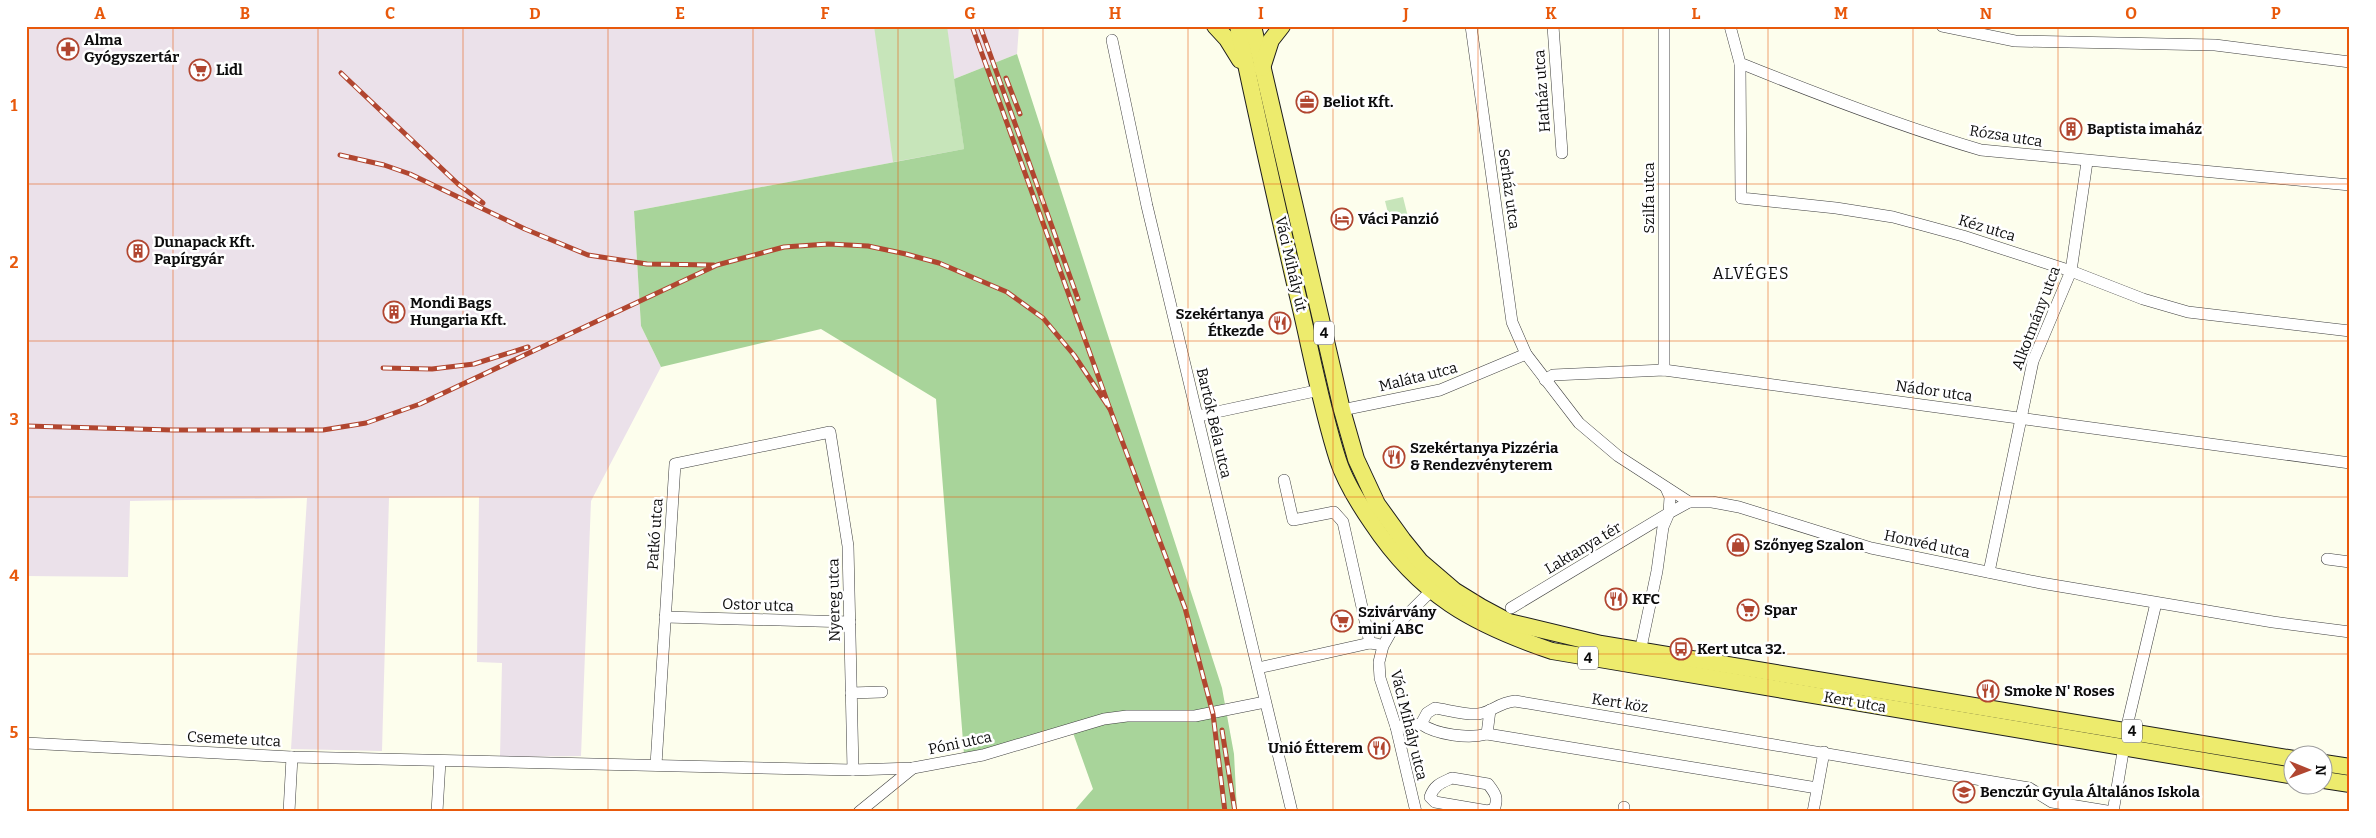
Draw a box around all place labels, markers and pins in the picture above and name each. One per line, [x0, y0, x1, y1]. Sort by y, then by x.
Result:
place label: Alma Gyógyszertár [84, 31, 179, 66]
pharmacy icon: Alma Gyógyszertár [56, 37, 80, 61]
supermarket icon: Lidl [188, 58, 212, 82]
place label: Lidl [216, 61, 243, 79]
office icon: Beliot Kft. [1295, 90, 1319, 114]
place label: Beliot Kft. [1323, 93, 1393, 111]
building icon: Baptista imaház [2059, 117, 2083, 141]
place label: Baptista imaház [2087, 120, 2202, 138]
hotel icon: Váci Panzió [1330, 207, 1354, 231]
place label: Váci Panzió [1358, 210, 1439, 228]
place label: Dunapack Kft. Papírgyár [154, 233, 255, 268]
building icon: Dunapack Kft. Papírgyár [126, 239, 150, 263]
place label: Mondi Bags Hungaria Kft. [410, 294, 506, 329]
building icon: Mondi Bags Hungaria Kft. [382, 300, 406, 324]
place label: Szekértanya Étkezde [1176, 305, 1265, 340]
restaurant icon: Szekértanya Étkezde [1268, 311, 1292, 335]
place label: Szekértanya Pizzéria & Rendezvényterem [1410, 439, 1559, 474]
restaurant icon: Szekértanya Pizzéria & Rendezvényterem [1382, 445, 1406, 469]
shop icon: Szőnyeg Szalon [1726, 533, 1750, 557]
place label: Szőnyeg Szalon [1754, 536, 1864, 554]
restaurant icon: KFC [1604, 587, 1628, 611]
place label: KFC [1632, 590, 1660, 608]
supermarket icon: Spar [1736, 598, 1760, 622]
place label: Spar [1764, 601, 1797, 619]
place label: Szivárvány mini ABC [1358, 603, 1437, 638]
supermarket icon: Szivárvány mini ABC [1330, 609, 1354, 633]
bus stop icon: Kert utca 32. [1669, 637, 1693, 661]
place label: Kert utca 32. [1697, 640, 1786, 658]
restaurant icon: Smoke N' Roses [1976, 679, 2000, 703]
place label: Smoke N' Roses [2004, 682, 2115, 700]
restaurant icon: Unió Étterem [1367, 736, 1391, 760]
place label: Unió Étterem [1268, 739, 1364, 757]
school or university icon: Benczúr Gyula Általános Iskola [1952, 780, 1976, 804]
place label: Benczúr Gyula Általános Iskola [1980, 783, 2200, 801]

